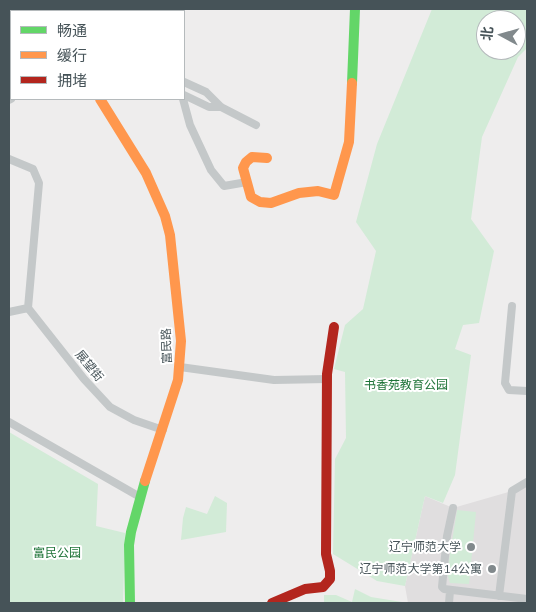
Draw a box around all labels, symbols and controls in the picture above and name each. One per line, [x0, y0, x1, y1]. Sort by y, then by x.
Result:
legend [10, 10, 185, 100]
north arrow [476, 10, 526, 60]
text: 畅通 [57, 21, 87, 40]
text: 北 [477, 26, 497, 41]
text: 缓行 [57, 46, 87, 65]
text: 拥堵 [57, 71, 87, 90]
street label: 富民路 [159, 328, 175, 364]
street label: 展望街 [72, 348, 106, 384]
park label: 书香苑教育公园 [364, 378, 448, 392]
place label: 辽宁师范大学 [389, 540, 461, 554]
marker: 辽宁师范大学 [465, 541, 477, 553]
park label: 富民公园 [33, 546, 81, 560]
place label: 辽宁师范大学第14公寓 [360, 562, 482, 576]
marker: 辽宁师范大学第14公寓 [486, 563, 498, 575]

